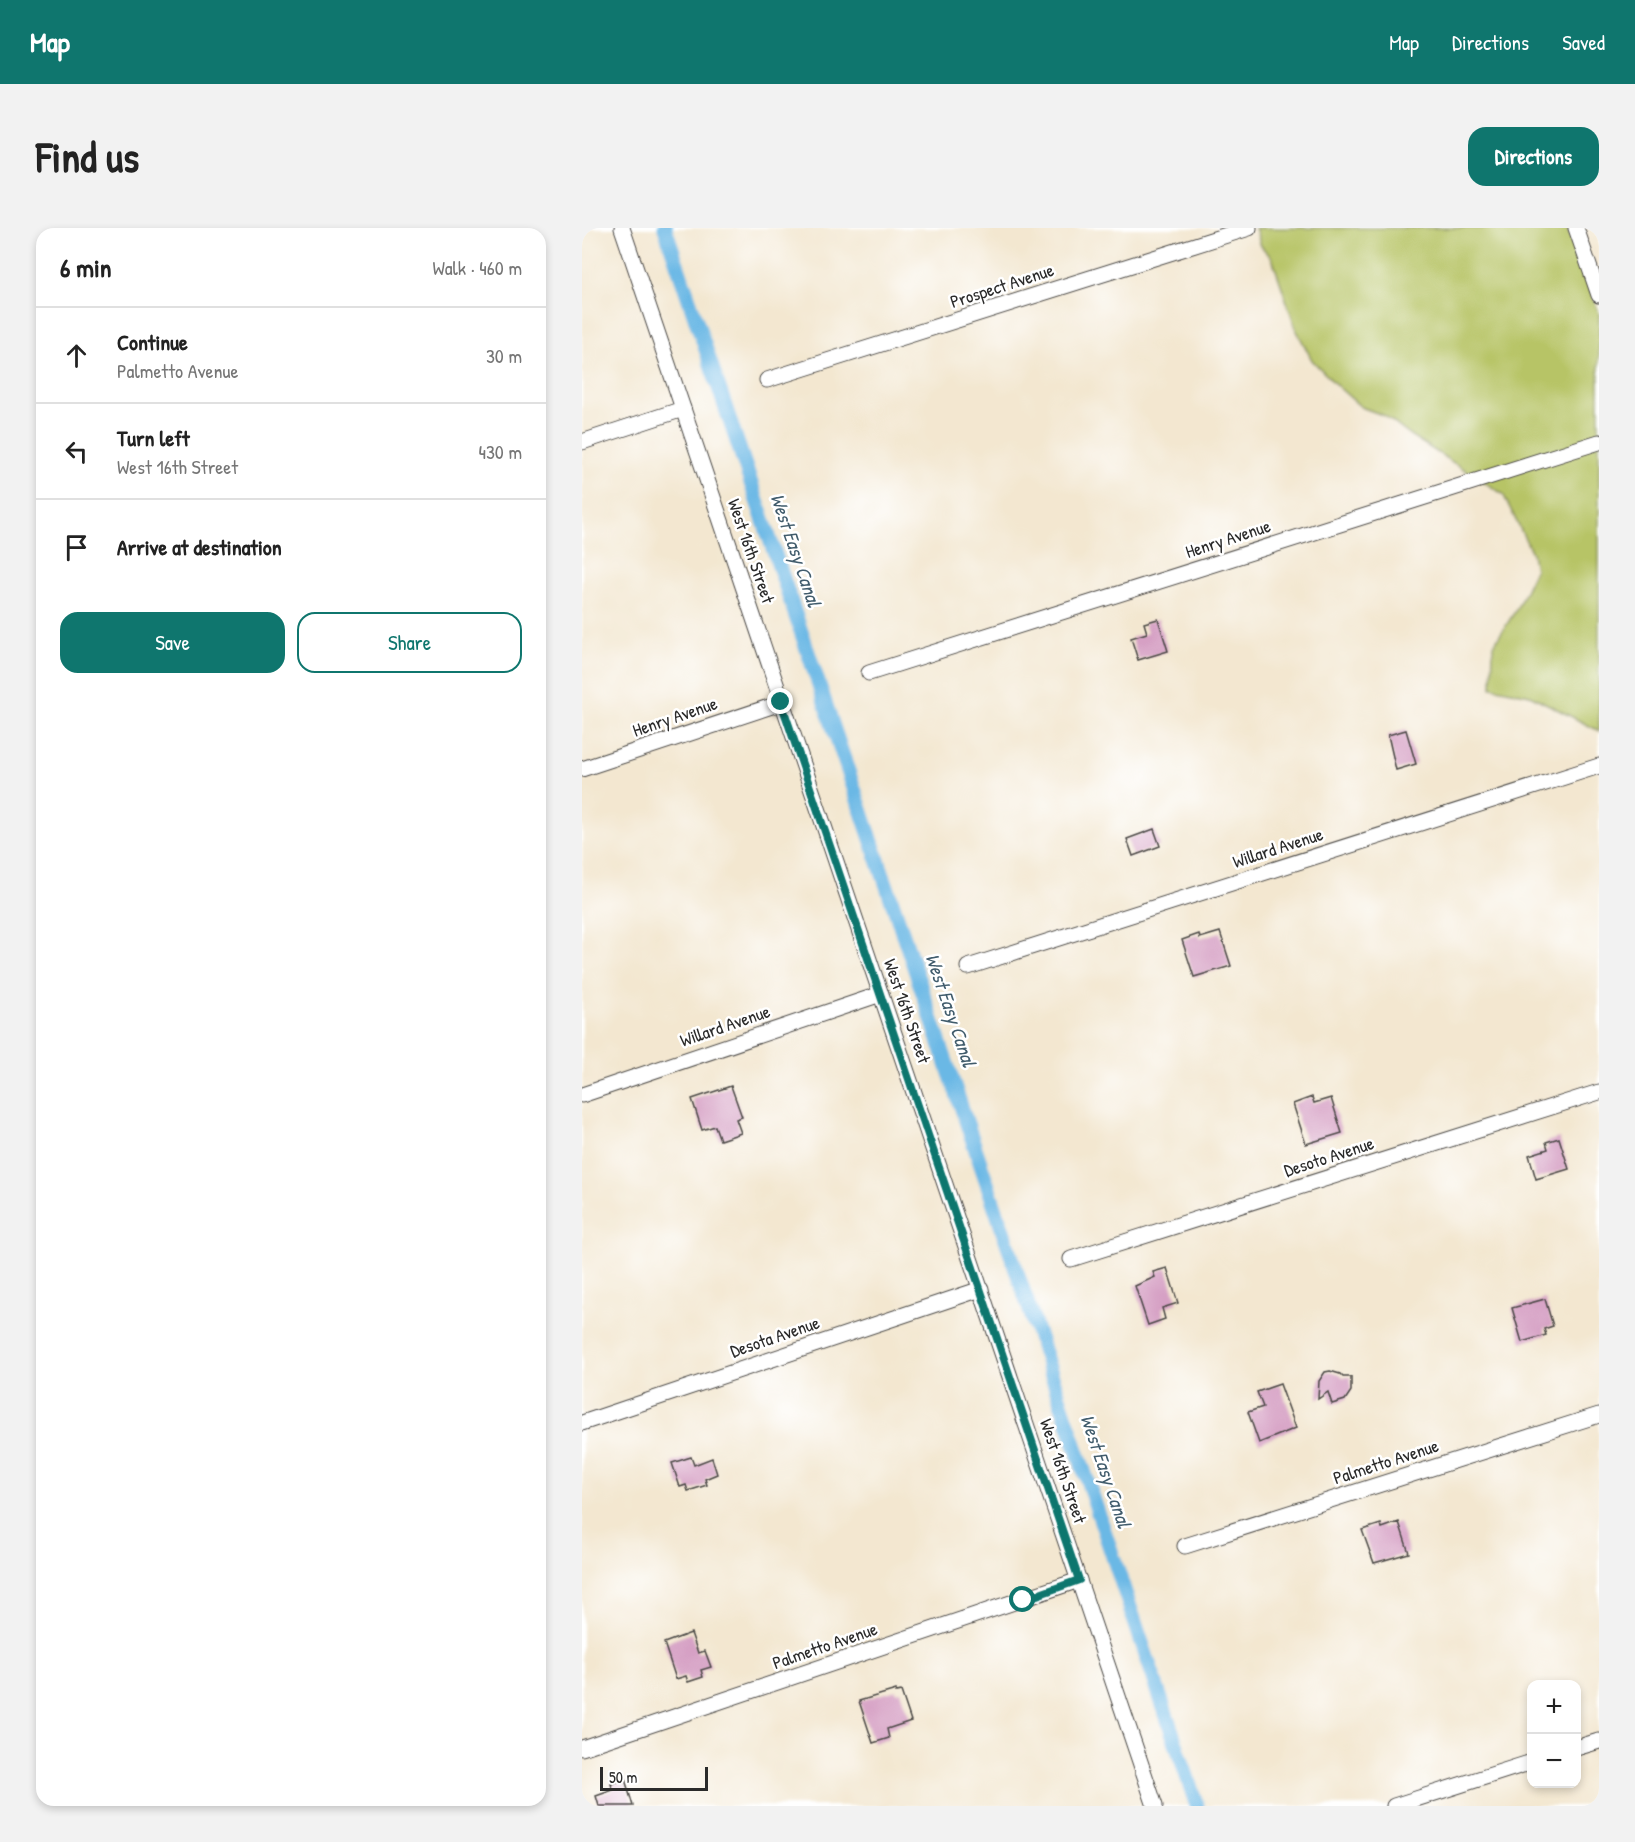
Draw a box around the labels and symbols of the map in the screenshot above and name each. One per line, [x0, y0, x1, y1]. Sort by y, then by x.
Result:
street label: Prospect Avenue [947, 257, 1057, 314]
water label: West Easy Canal [764, 490, 829, 612]
street label: West 16th Street [722, 495, 781, 607]
street label: Henry Avenue [1182, 513, 1274, 564]
route end [767, 688, 793, 714]
street label: Henry Avenue [629, 690, 721, 743]
street label: Willard Avenue [1229, 821, 1326, 874]
water label: West Easy Canal [919, 950, 984, 1072]
street label: West 16th Street [878, 955, 937, 1067]
street label: Willard Avenue [676, 998, 773, 1053]
street label: Desoto Avenue [1281, 1130, 1377, 1183]
street label: Desota Avenue [727, 1310, 823, 1363]
water label: West Easy Canal [1074, 1411, 1139, 1533]
street label: West 16th Street [1034, 1415, 1093, 1527]
street label: Palmetto Avenue [1330, 1433, 1442, 1490]
route start [1009, 1586, 1035, 1612]
street label: Palmetto Avenue [769, 1616, 881, 1675]
scale bar [600, 1764, 708, 1792]

